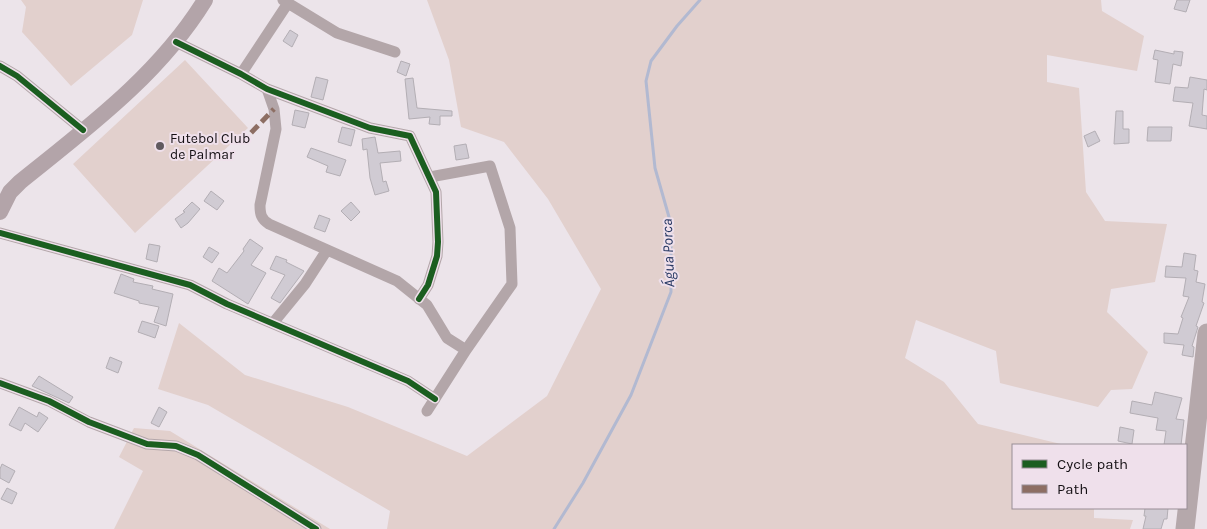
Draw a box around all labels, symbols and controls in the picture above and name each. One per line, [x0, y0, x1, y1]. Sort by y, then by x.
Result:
place label: Futebol Club de Palmar [170, 130, 250, 163]
marker: Futebol Club de Palmar [154, 140, 166, 152]
water label: Água Porca [658, 218, 678, 288]
legend [1012, 444, 1187, 509]
text: Cycle path [1057, 455, 1128, 473]
text: Path [1057, 480, 1088, 498]

